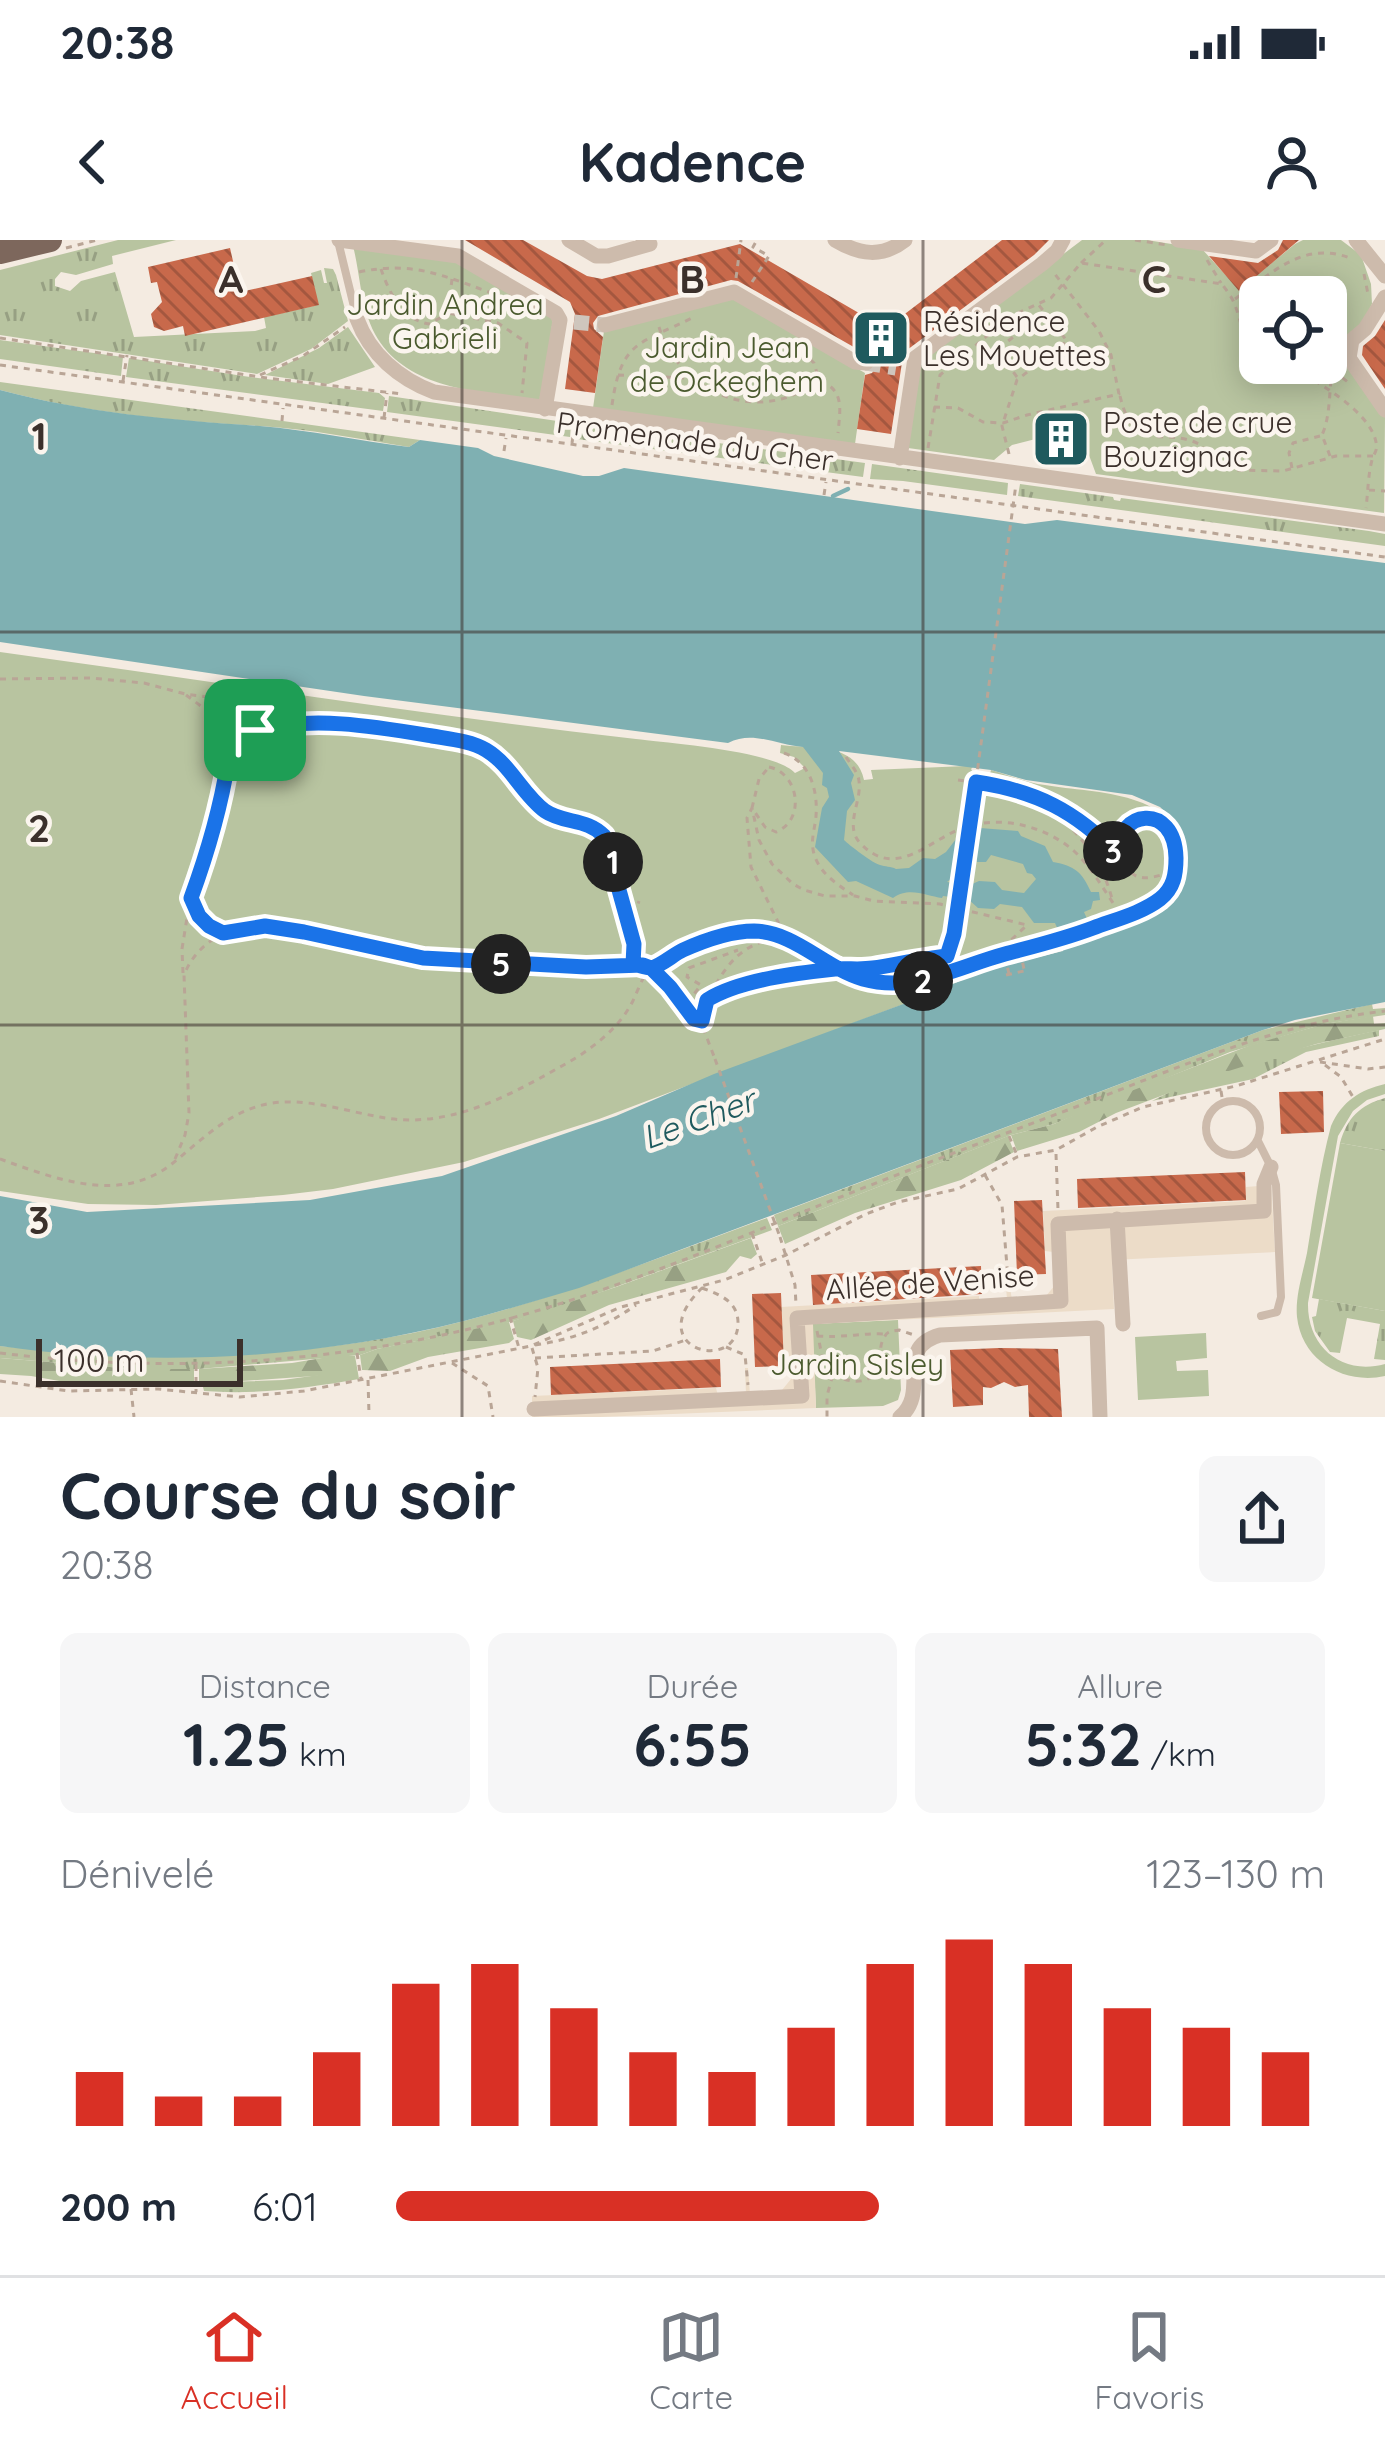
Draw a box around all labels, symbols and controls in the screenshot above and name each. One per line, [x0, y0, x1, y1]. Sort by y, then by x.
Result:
text: 20:38 [60, 14, 174, 70]
text: Kadence [579, 128, 806, 196]
icon: back [60, 129, 126, 195]
icon: person [1259, 129, 1325, 195]
text: A [219, 254, 244, 303]
text: B [679, 254, 705, 303]
text: C [1142, 254, 1166, 303]
map controls [1239, 276, 1347, 384]
button: locate [1239, 276, 1347, 384]
park label: Jardin Andrea Gabrieli [346, 285, 544, 357]
place label: Résidence Les Mouettes [923, 302, 1106, 374]
building icon: Résidence Les Mouettes [850, 307, 912, 369]
park label: Jardin Jean de Ockeghem [630, 328, 824, 400]
street label: Promenade du Cher [554, 403, 836, 479]
place label: Poste de crue Bouzignac [1103, 403, 1292, 475]
building icon: Poste de crue Bouzignac [1030, 408, 1092, 470]
text: 1 [31, 411, 47, 460]
pin [204, 679, 306, 781]
icon: arrive [222, 697, 288, 763]
text: 2 [28, 803, 50, 852]
pin: 3 [1083, 821, 1143, 881]
text: 3 [1104, 830, 1122, 871]
pin: 1 [583, 832, 643, 892]
text: 1 [607, 841, 619, 882]
pin: 5 [471, 934, 531, 994]
text: 5 [491, 943, 511, 984]
pin: 2 [893, 951, 953, 1011]
text: 2 [914, 960, 932, 1001]
water label: Le Cher [636, 1077, 764, 1157]
text: 3 [29, 1195, 49, 1244]
street label: Allée de Venise [824, 1256, 1036, 1308]
scale bar [36, 1333, 243, 1386]
text: 100 m [54, 1339, 145, 1380]
park label: Jardin Sisley [770, 1345, 944, 1383]
text: Course du soir [60, 1453, 516, 1536]
button: share [1199, 1456, 1325, 1582]
text: 20:38 [60, 1540, 154, 1589]
text: Distance [199, 1665, 331, 1706]
text: Durée [647, 1665, 738, 1706]
text: Allure [1077, 1665, 1163, 1706]
text: 1.25 [183, 1706, 290, 1781]
text: 6:55 [633, 1706, 752, 1781]
text: 5:32 [1025, 1706, 1142, 1781]
text: km [290, 1733, 347, 1774]
text: /km [1142, 1733, 1216, 1774]
text: Dénivelé [60, 1849, 214, 1898]
text: 123–130 m [1146, 1849, 1325, 1898]
text: 200 m [60, 2182, 177, 2231]
text: 6:01 [252, 2182, 318, 2231]
tab: Accueil [181, 2304, 288, 2417]
tab: Carte [649, 2304, 733, 2417]
tab: Favoris [1094, 2304, 1204, 2417]

